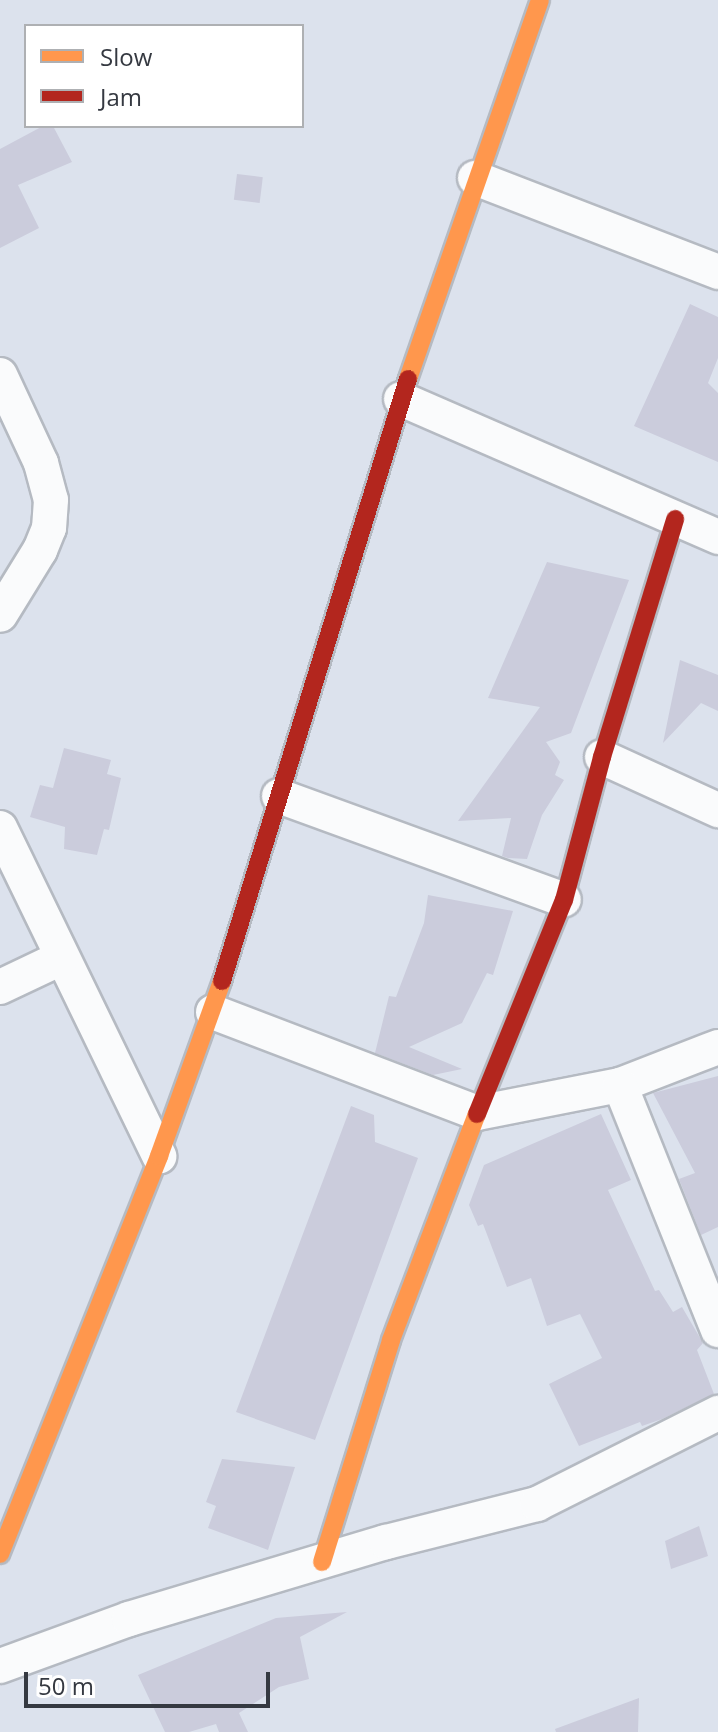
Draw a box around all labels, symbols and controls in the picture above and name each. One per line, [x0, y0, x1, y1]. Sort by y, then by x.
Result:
legend [24, 24, 304, 128]
text: Slow [100, 40, 152, 73]
text: Jam [100, 80, 142, 113]
scale bar [28, 1656, 274, 1706]
text: 50 m [38, 1669, 94, 1702]

